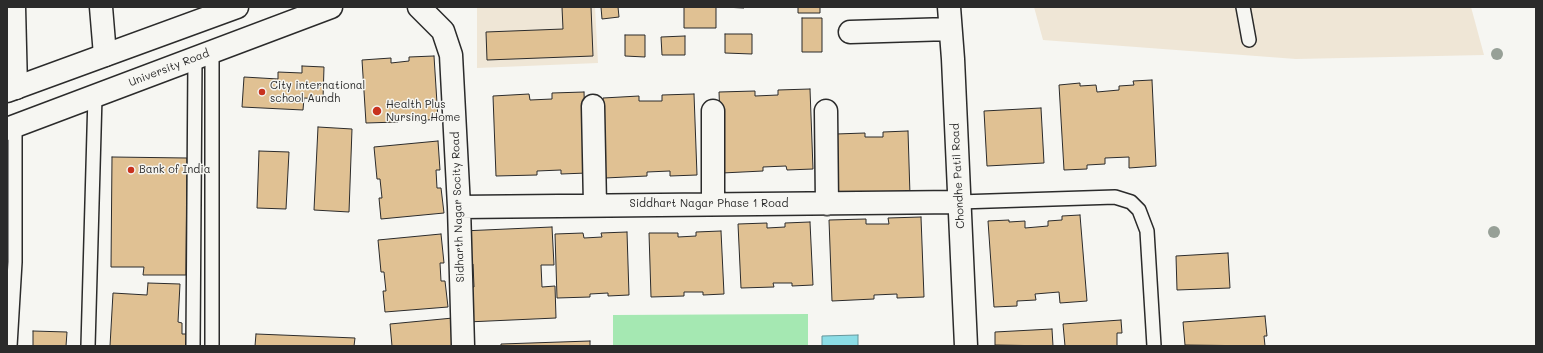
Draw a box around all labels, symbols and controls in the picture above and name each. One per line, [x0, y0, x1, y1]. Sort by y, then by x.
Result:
street label: University Road [127, 47, 211, 89]
place label: City international school Aundh [270, 79, 365, 105]
marker: City international school Aundh [257, 87, 267, 97]
place label: Health Plus Nursing Home [386, 98, 460, 124]
marker: Health Plus Nursing Home [371, 105, 383, 117]
street label: Chondhe Patil Road [949, 123, 967, 229]
street label: Sidharth Nagar Socity Road [449, 131, 467, 283]
place label: Bank of India [139, 163, 211, 177]
marker: Bank of India [126, 165, 136, 175]
street label: Siddhart Nagar Phase 1 Road [630, 197, 788, 211]

